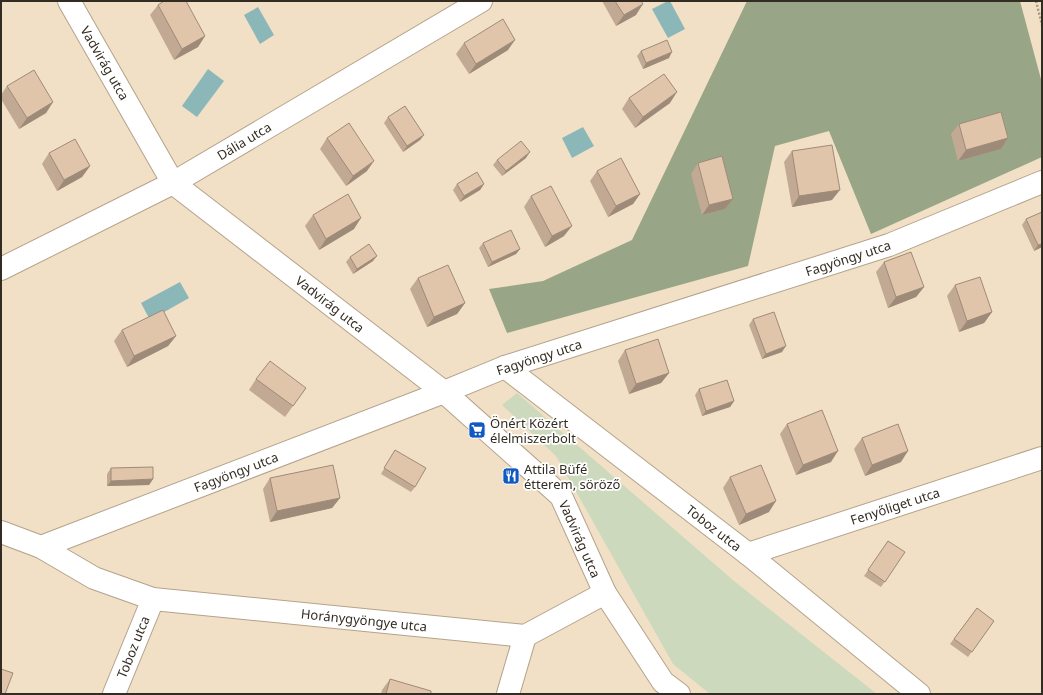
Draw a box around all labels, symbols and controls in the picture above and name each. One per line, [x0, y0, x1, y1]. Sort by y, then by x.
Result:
street label: Vadvirág utca [76, 23, 134, 103]
street label: Dália utca [213, 118, 275, 164]
street label: Fagyöngy utca [803, 236, 893, 280]
street label: Vadvirág utca [292, 271, 368, 337]
street label: Fagyöngy utca [494, 335, 584, 379]
place label: Önért Közért élelmiszerbolt [490, 414, 576, 447]
supermarket icon: Önért Közért élelmiszerbolt [467, 420, 487, 440]
street label: Fagyöngy utca [191, 448, 281, 496]
place label: Attila Büfé étterem, söröző [524, 460, 621, 493]
restaurant icon: Attila Büfé étterem, söröző [501, 466, 521, 486]
street label: Fenyőliget utca [848, 483, 942, 529]
street label: Vadvirág utca [555, 498, 605, 580]
street label: Toboz utca [683, 501, 745, 555]
street label: Horánygyöngye utca [300, 604, 428, 636]
street label: Toboz utca [112, 613, 154, 681]

